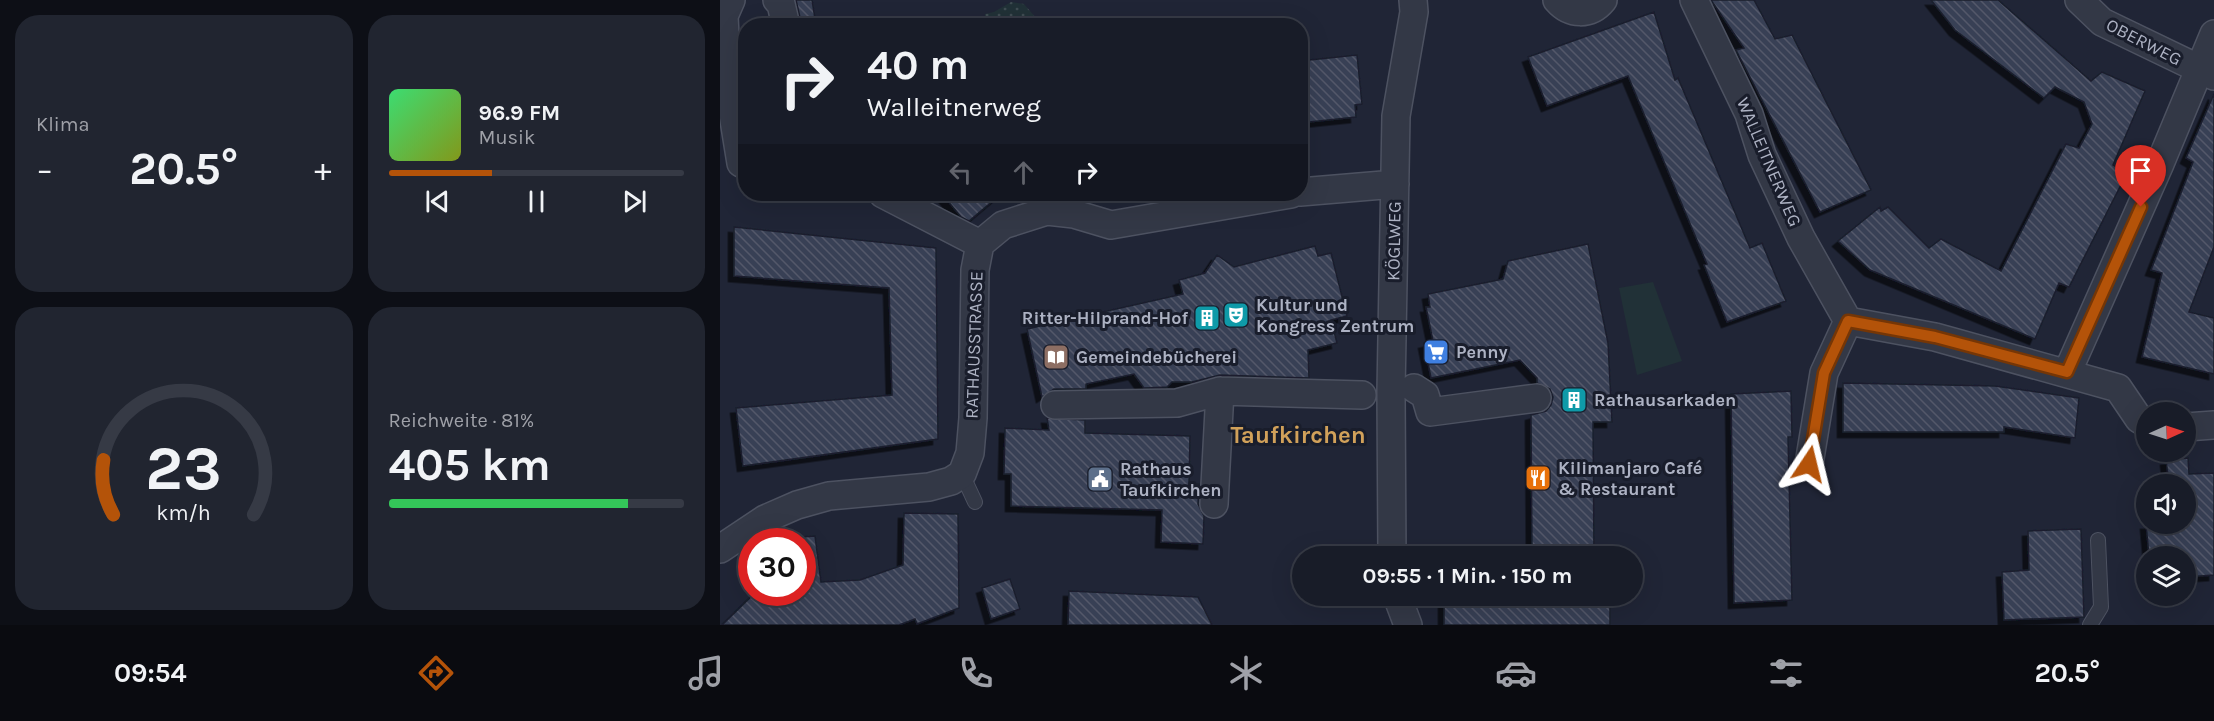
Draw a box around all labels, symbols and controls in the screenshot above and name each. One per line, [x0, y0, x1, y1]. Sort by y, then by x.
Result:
street label: OBERWEG [2103, 14, 2185, 70]
text: 40 m [867, 40, 969, 90]
icon: right [768, 42, 846, 120]
text: Walleitnerweg [867, 91, 1041, 123]
street label: WALLEITNERWEG [1732, 94, 1806, 230]
text: 96.9 FM [479, 100, 560, 126]
text: Klima [36, 113, 89, 136]
text: Musik [479, 126, 535, 149]
text: 20.5° [129, 143, 238, 195]
pin [2115, 145, 2166, 207]
text: − [36, 150, 53, 188]
text: + [314, 150, 331, 188]
icon: arrive [2124, 154, 2157, 187]
icon: left [944, 156, 977, 189]
icon: ahead [1007, 156, 1040, 189]
icon: right [1070, 156, 1103, 189]
icon: previous [421, 185, 454, 218]
icon: pause [520, 185, 553, 218]
icon: next [618, 185, 651, 218]
street label: KÖGLWEG [1382, 201, 1406, 281]
street label: RATHAUSSTRASSE [960, 271, 988, 419]
place label: Kultur und Kongress Zentrum [1256, 294, 1414, 337]
theatre icon: Kultur und Kongress Zentrum [1221, 300, 1251, 330]
building icon: Ritter-Hilprand-Hof [1192, 303, 1222, 333]
place label: Ritter-Hilprand-Hof [1022, 307, 1188, 329]
supermarket icon: Penny [1421, 337, 1451, 367]
place label: Penny [1456, 341, 1507, 363]
library icon: Gemeindebücherei [1041, 342, 1071, 372]
place label: Gemeindebücherei [1076, 346, 1237, 368]
building icon: Rathausarkaden [1559, 385, 1589, 415]
place label: Rathausarkaden [1594, 389, 1736, 411]
north arrow [2136, 402, 2196, 462]
map controls [2136, 402, 2196, 606]
text: Reichweite · 81% [389, 409, 534, 432]
district label: Taufkirchen [1230, 421, 1366, 449]
text: 23 [145, 432, 222, 505]
position arrow [1777, 432, 1841, 496]
text: 405 km [389, 439, 551, 491]
place label: Kilimanjaro Café & Restaurant [1558, 457, 1702, 500]
place label: Rathaus Taufkirchen [1120, 458, 1221, 501]
restaurant icon: Kilimanjaro Café & Restaurant [1523, 463, 1553, 493]
public building icon: Rathaus Taufkirchen [1085, 464, 1115, 494]
button: sound [2136, 474, 2196, 534]
text: km/h [157, 501, 211, 526]
speed limit sign: 30 [738, 528, 816, 606]
button: layers [2136, 546, 2196, 606]
text: 09:55 · 1 Min. · 150 m [1363, 563, 1572, 589]
icon: directions [415, 652, 457, 694]
icon: music [685, 652, 727, 694]
icon: phone [955, 652, 997, 694]
icon: climate [1225, 652, 1267, 694]
icon: car [1495, 652, 1537, 694]
icon: filters [1765, 652, 1807, 694]
text: 09:54 [114, 657, 187, 689]
text: 20.5° [2034, 657, 2100, 689]

